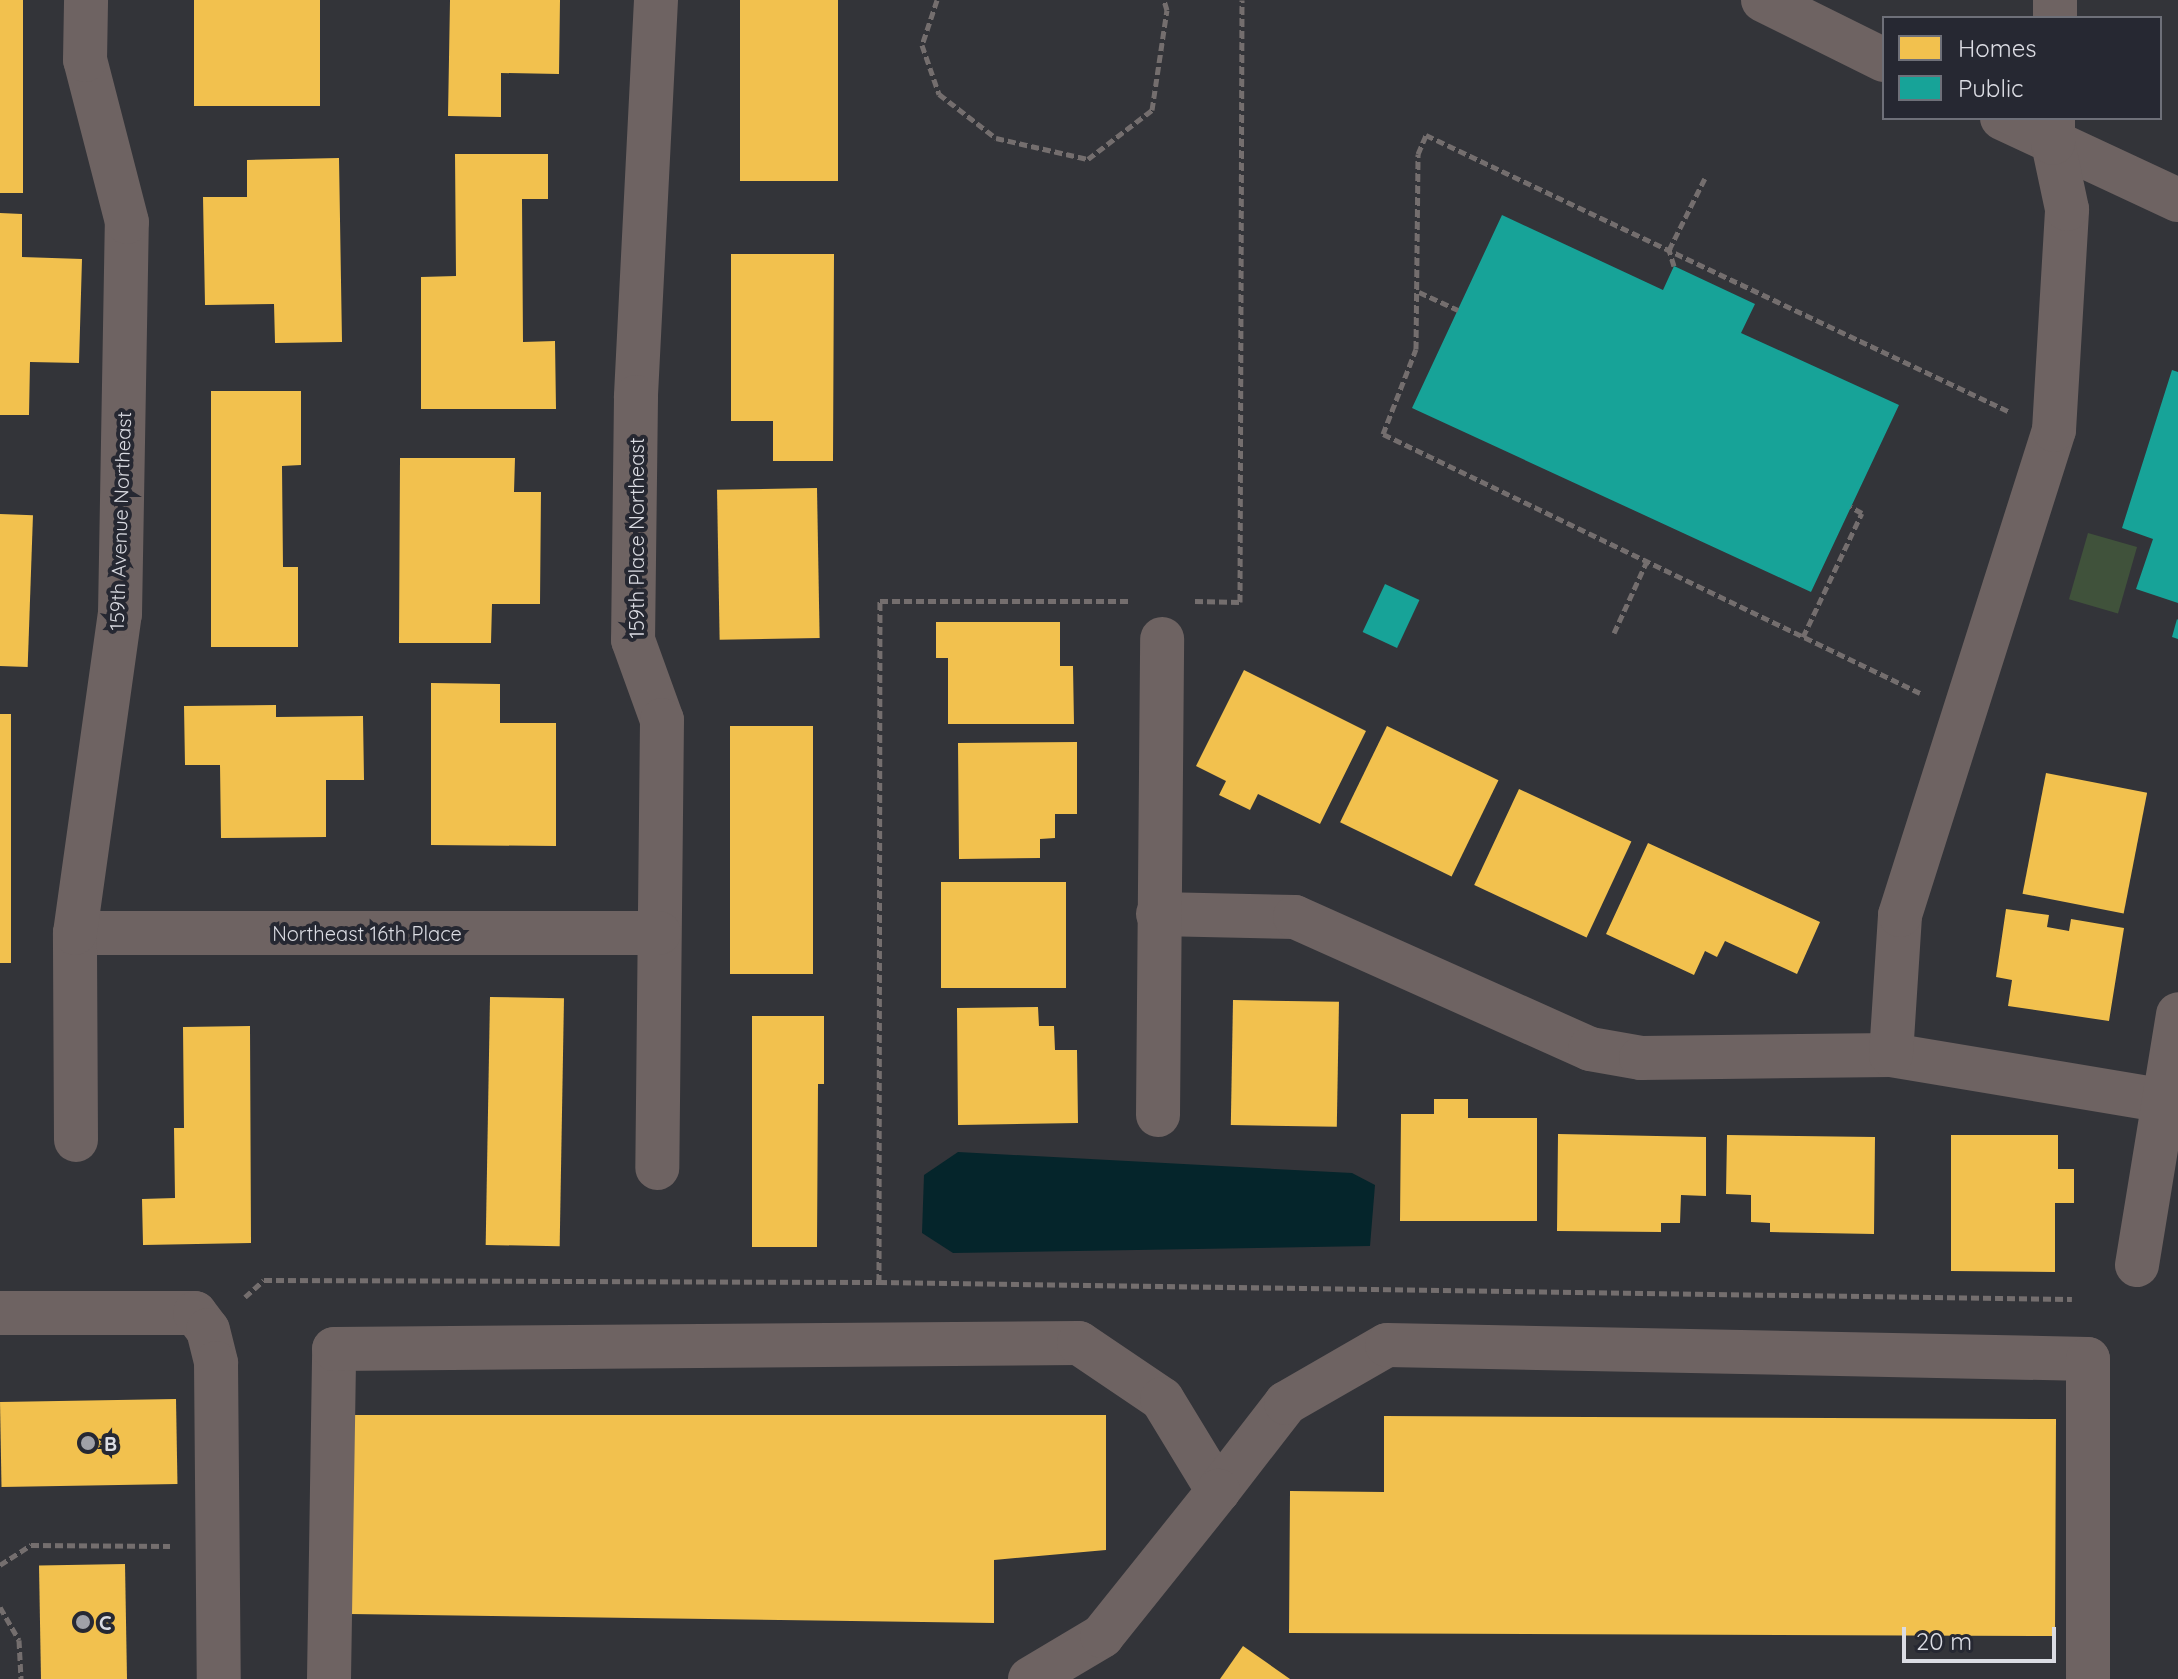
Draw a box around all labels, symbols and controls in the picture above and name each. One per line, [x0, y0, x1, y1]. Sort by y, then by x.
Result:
legend [1882, 16, 2162, 120]
text: Homes [1958, 33, 2036, 63]
text: Public [1958, 73, 2023, 103]
street label: 159th Avenue Northeast [104, 411, 136, 631]
street label: 159th Place Northeast [624, 438, 648, 638]
street label: Northeast 16th Place [272, 921, 462, 945]
place label: B [104, 1431, 117, 1455]
marker: B [79, 1434, 97, 1452]
place label: C [99, 1610, 112, 1634]
scale bar [1906, 1611, 2060, 1661]
marker: C [74, 1613, 92, 1631]
text: 20 m [1916, 1626, 1972, 1656]

